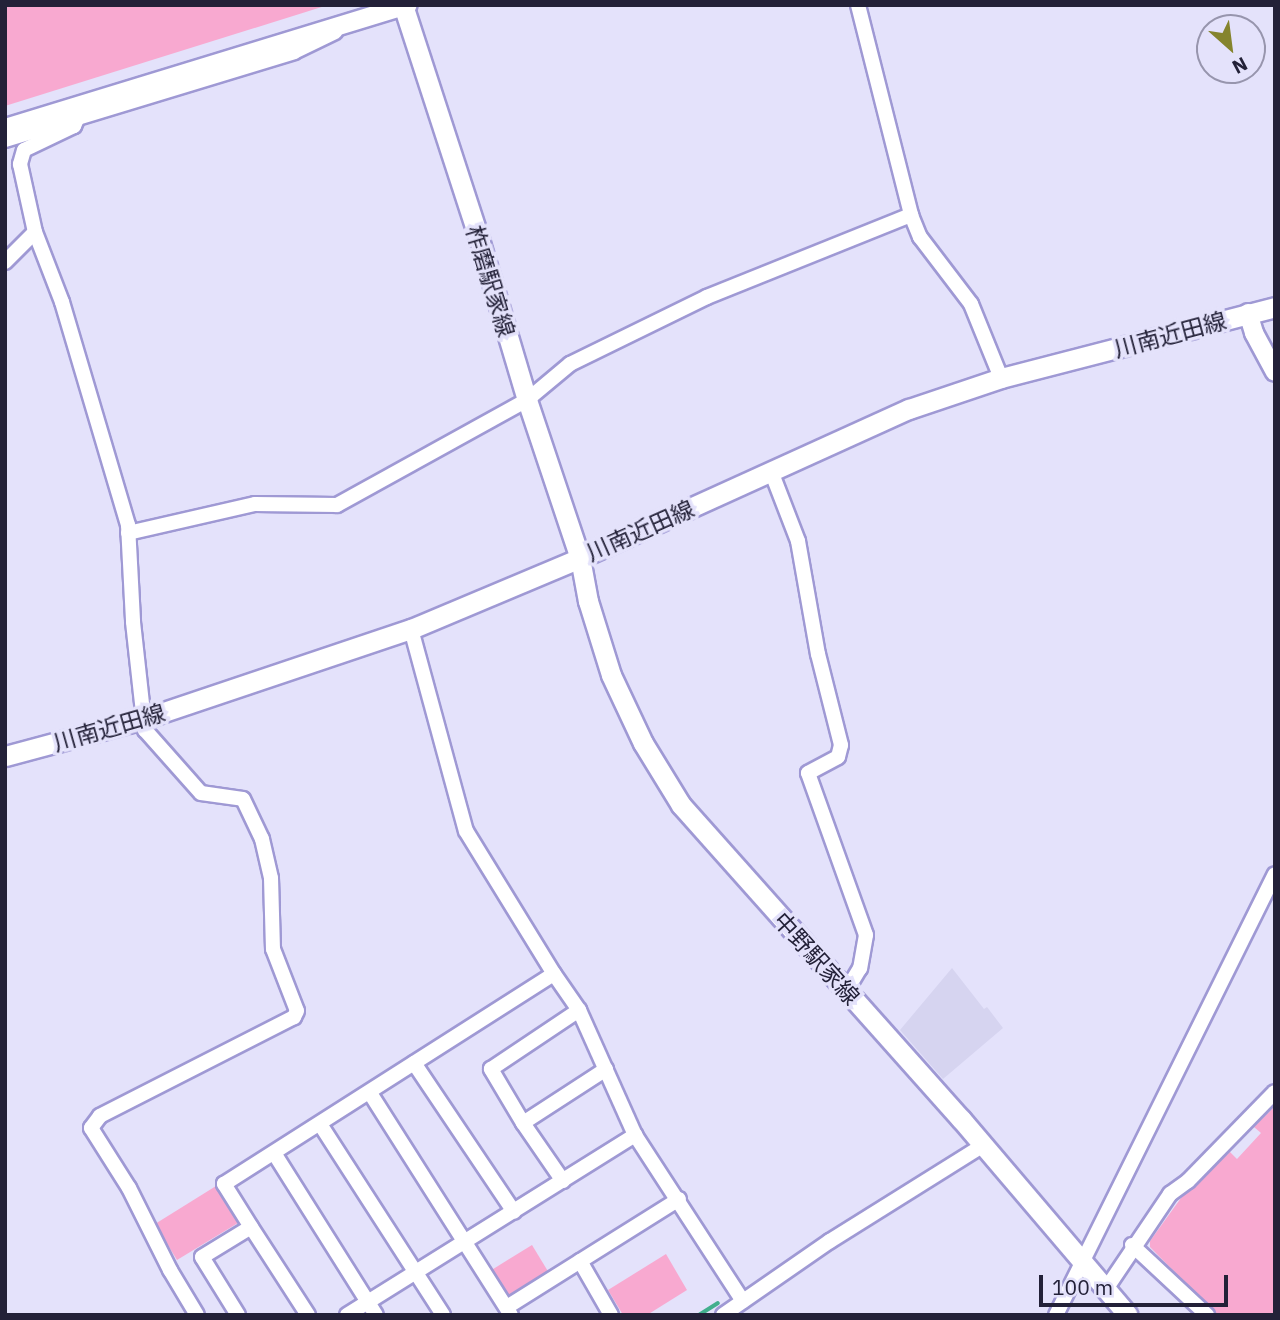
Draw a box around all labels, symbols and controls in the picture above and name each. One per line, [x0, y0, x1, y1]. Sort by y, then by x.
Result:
north arrow [1196, 14, 1266, 84]
text: N [1228, 52, 1252, 80]
street label: 柞磨駅家線 [461, 222, 521, 340]
street label: 川南近田線 [1111, 306, 1229, 362]
street label: 川南近田線 [582, 494, 698, 566]
street label: 川南近田線 [50, 698, 168, 756]
street label: 中野駅家線 [768, 906, 866, 1010]
scale bar [1042, 1260, 1231, 1304]
text: 100 m [1052, 1273, 1113, 1301]

